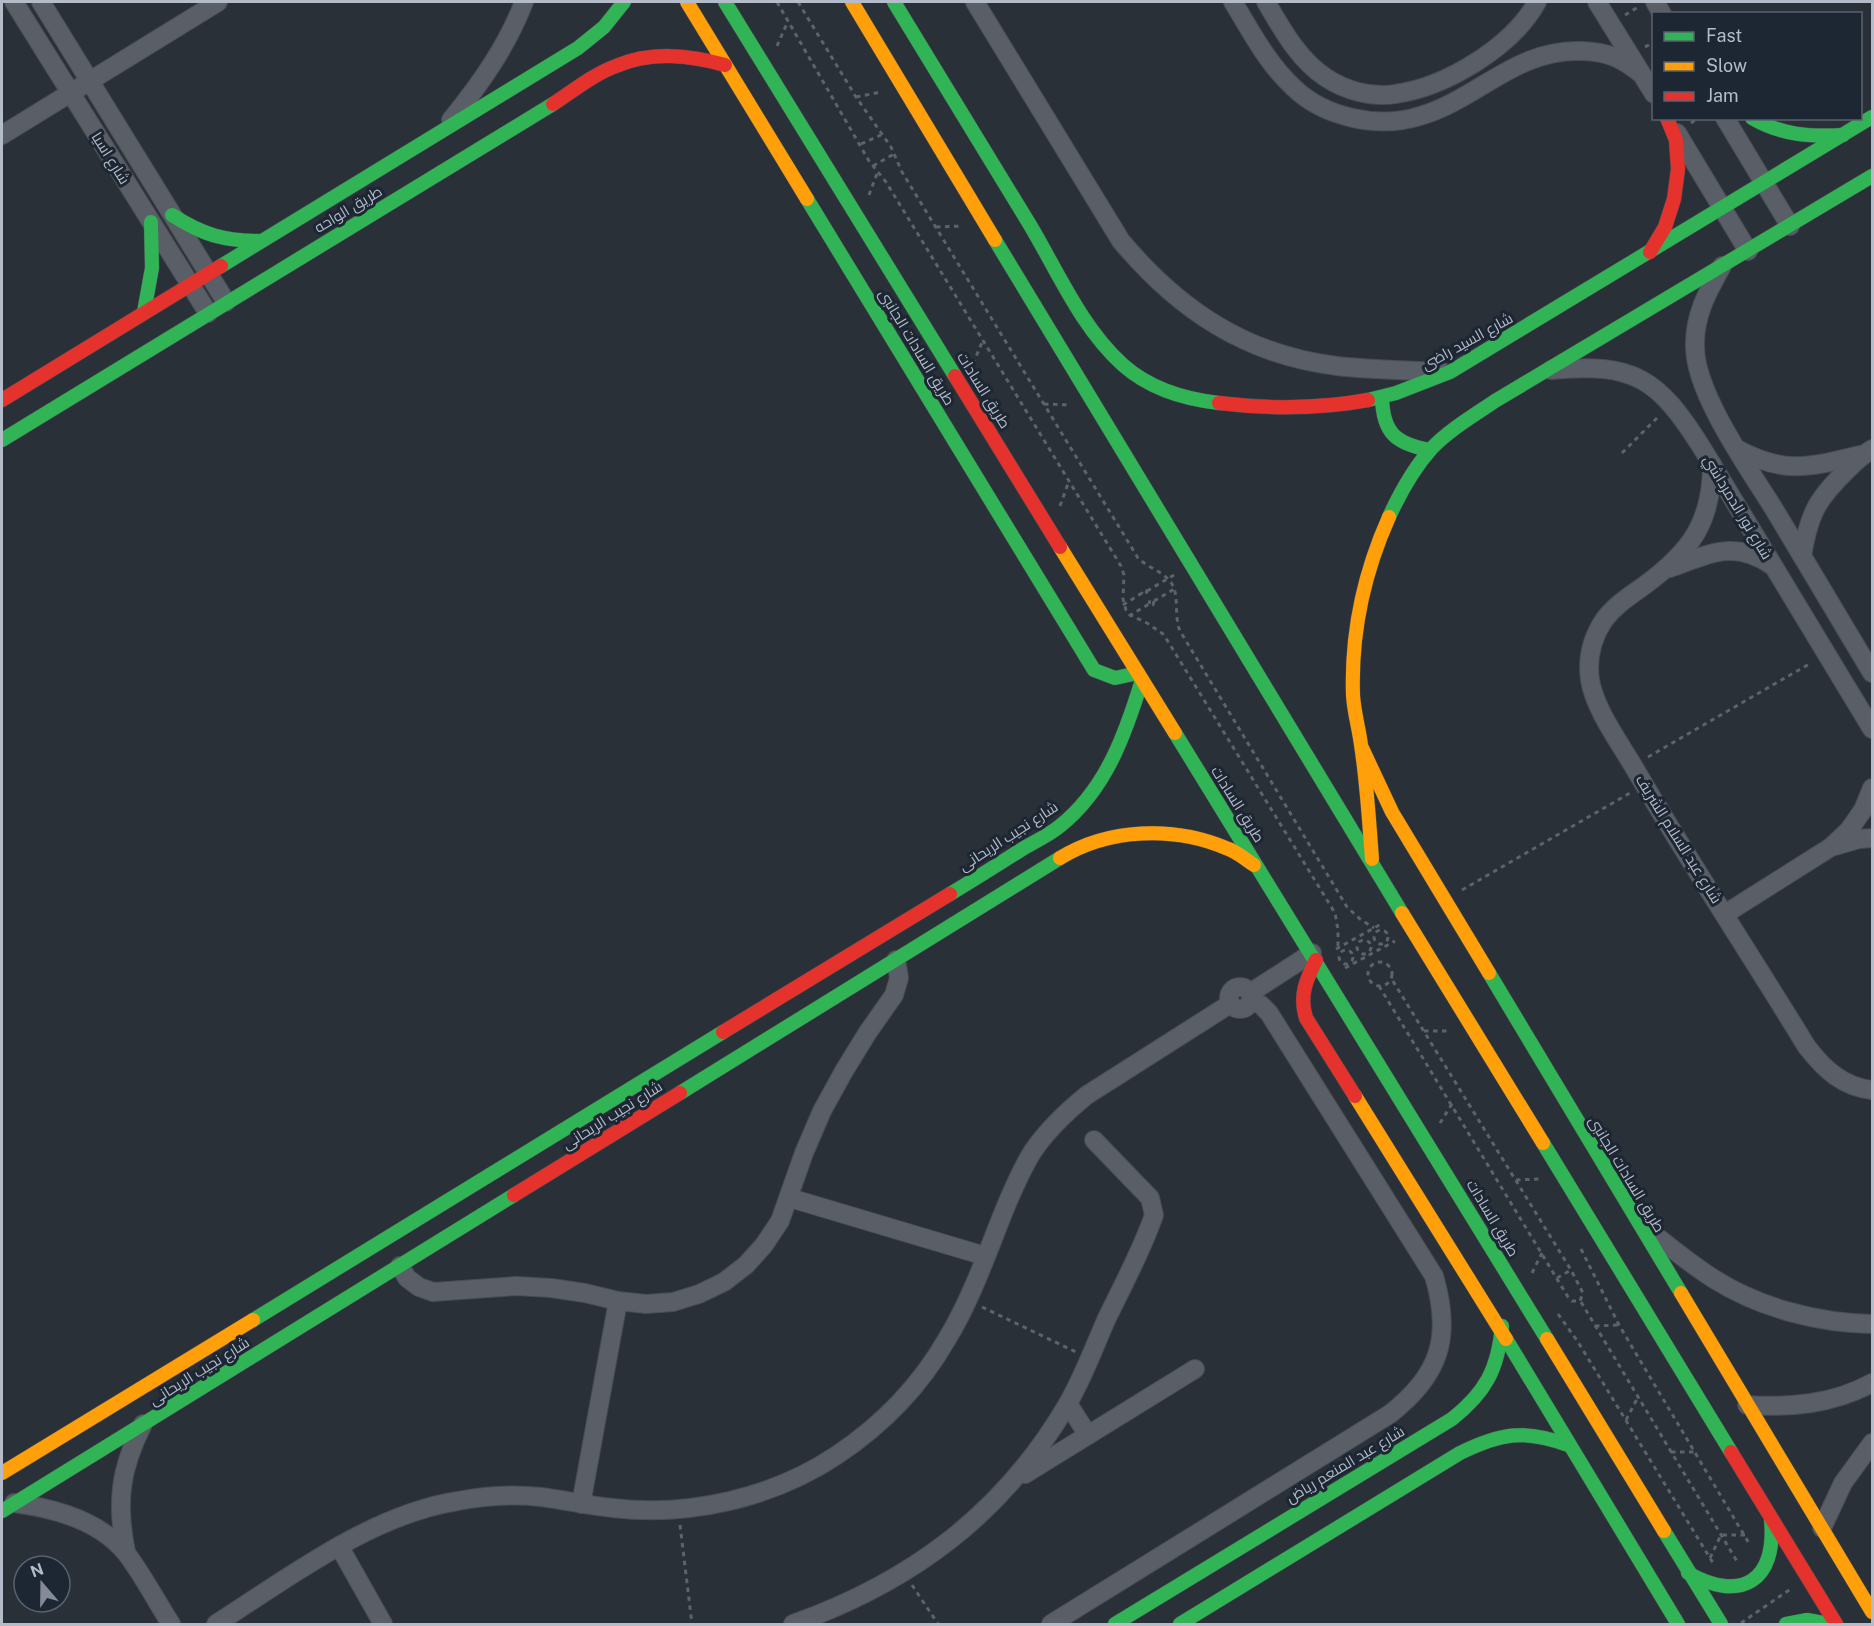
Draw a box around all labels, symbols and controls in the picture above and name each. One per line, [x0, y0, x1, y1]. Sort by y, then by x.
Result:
legend [1652, 12, 1862, 120]
text: Fast [1706, 25, 1742, 46]
text: Slow [1706, 55, 1747, 76]
text: Jam [1706, 85, 1739, 106]
street label: شارع اسيا [86, 129, 134, 189]
street label: طريق الواحه [311, 182, 386, 238]
street label: طريق السادات الجانبى [874, 286, 958, 409]
street label: شارع السيد راضى [1418, 309, 1517, 376]
street label: طريق السادات [952, 349, 1014, 432]
street label: شارع نور الدمرداشي [1697, 452, 1776, 564]
street label: طريق السادات [1206, 763, 1268, 846]
street label: شارع عبد السلام الشريف [1630, 772, 1725, 908]
street label: شارع نجيب الريحانى [955, 798, 1062, 877]
street label: شارع نجيب الريحانى [559, 1077, 667, 1155]
street label: طريق السادات الجانبى [1584, 1113, 1668, 1236]
street label: طريق السادات [1462, 1177, 1523, 1261]
street label: شارع نجيب الريحانى [146, 1333, 254, 1411]
street label: شارع عبد المنعم رياض [1283, 1422, 1409, 1509]
north arrow [12, 1554, 72, 1614]
text: N [28, 1559, 46, 1581]

